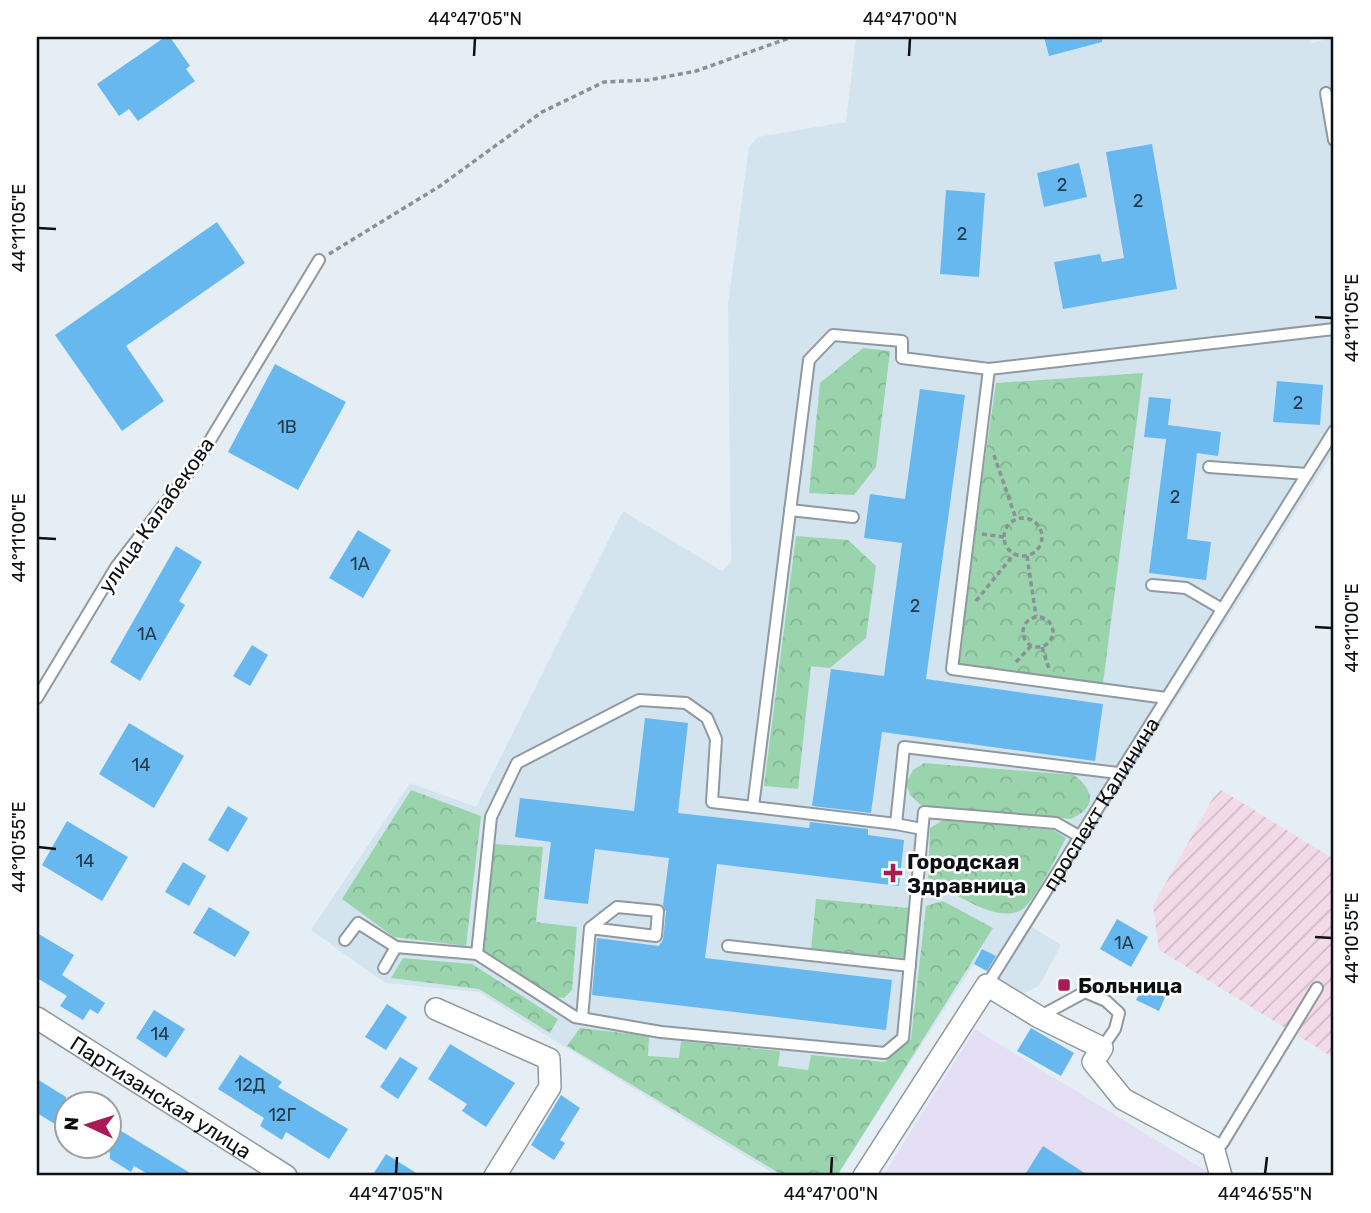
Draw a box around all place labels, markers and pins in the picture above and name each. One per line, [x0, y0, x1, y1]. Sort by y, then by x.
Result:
place label: Городская Здравница [907, 849, 1026, 898]
marker: Городская Здравница [885, 865, 901, 881]
place label: Больница [1078, 973, 1182, 998]
marker: Больница [1056, 977, 1072, 993]

